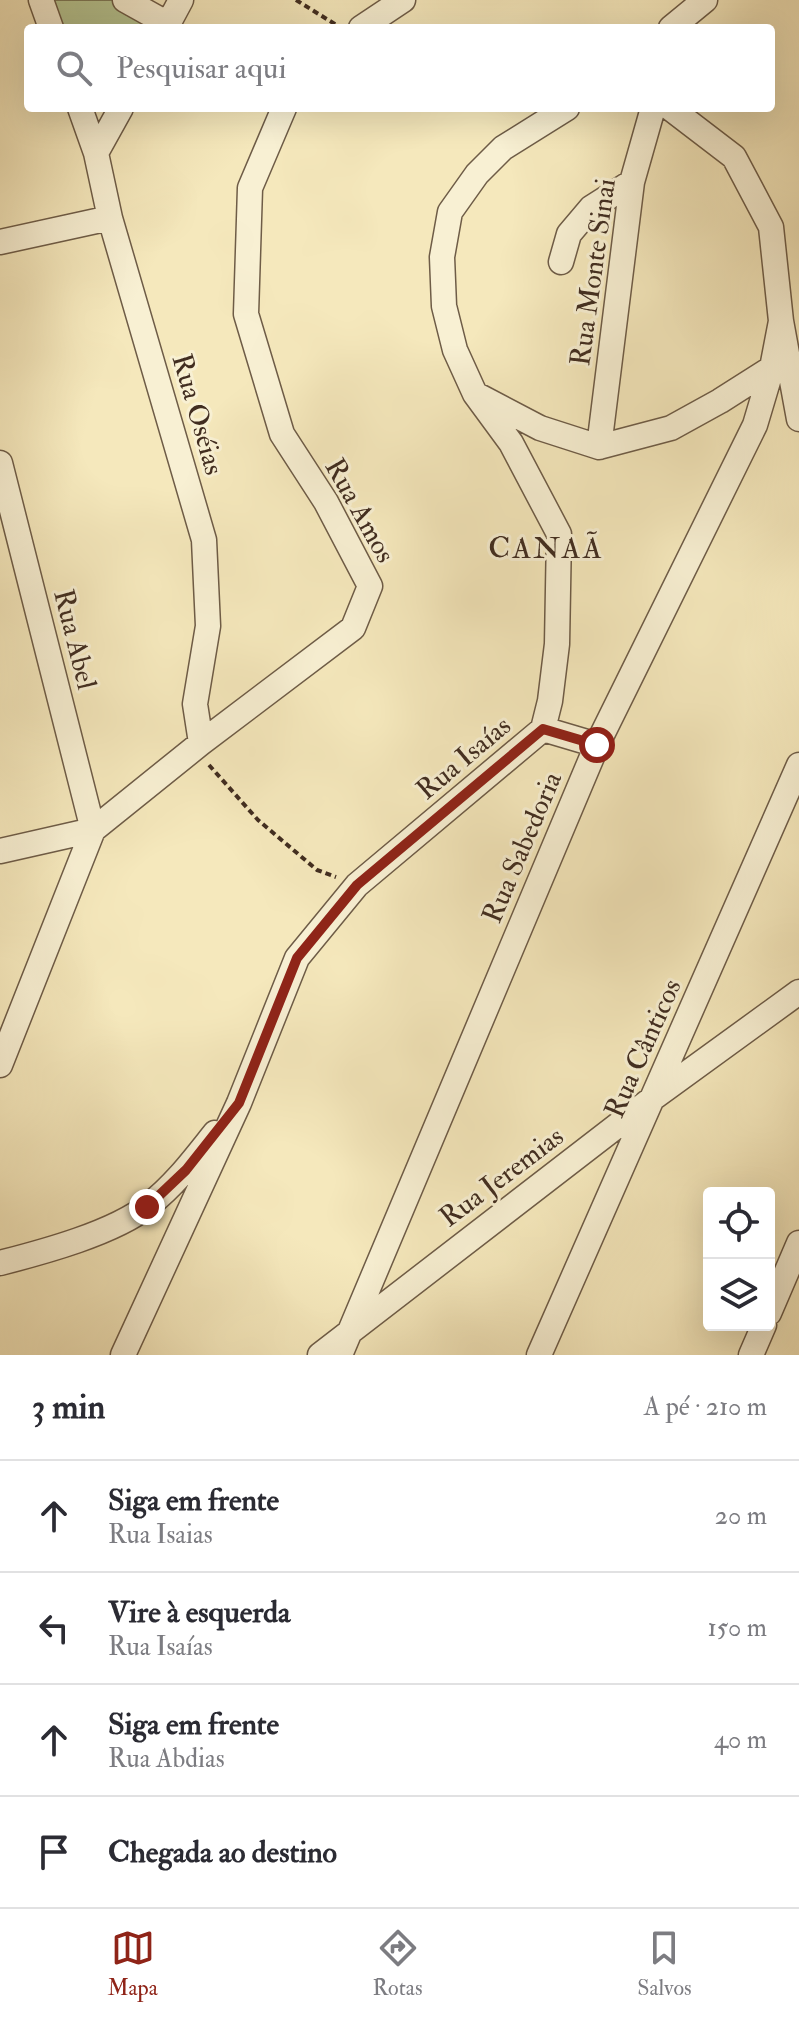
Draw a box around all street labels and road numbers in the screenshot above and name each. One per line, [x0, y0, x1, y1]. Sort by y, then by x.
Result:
street label: Rua Monte Sinai [563, 176, 624, 368]
street label: Rua Oséias [164, 350, 232, 479]
street label: Rua Amos [317, 452, 403, 569]
street label: Rua Abel [45, 586, 104, 693]
street label: Rua Isaías [410, 709, 518, 808]
street label: Rua Sabedoria [475, 766, 570, 928]
street label: Rua Cânticos [597, 974, 690, 1124]
street label: Rua Jeremias [433, 1119, 571, 1235]

